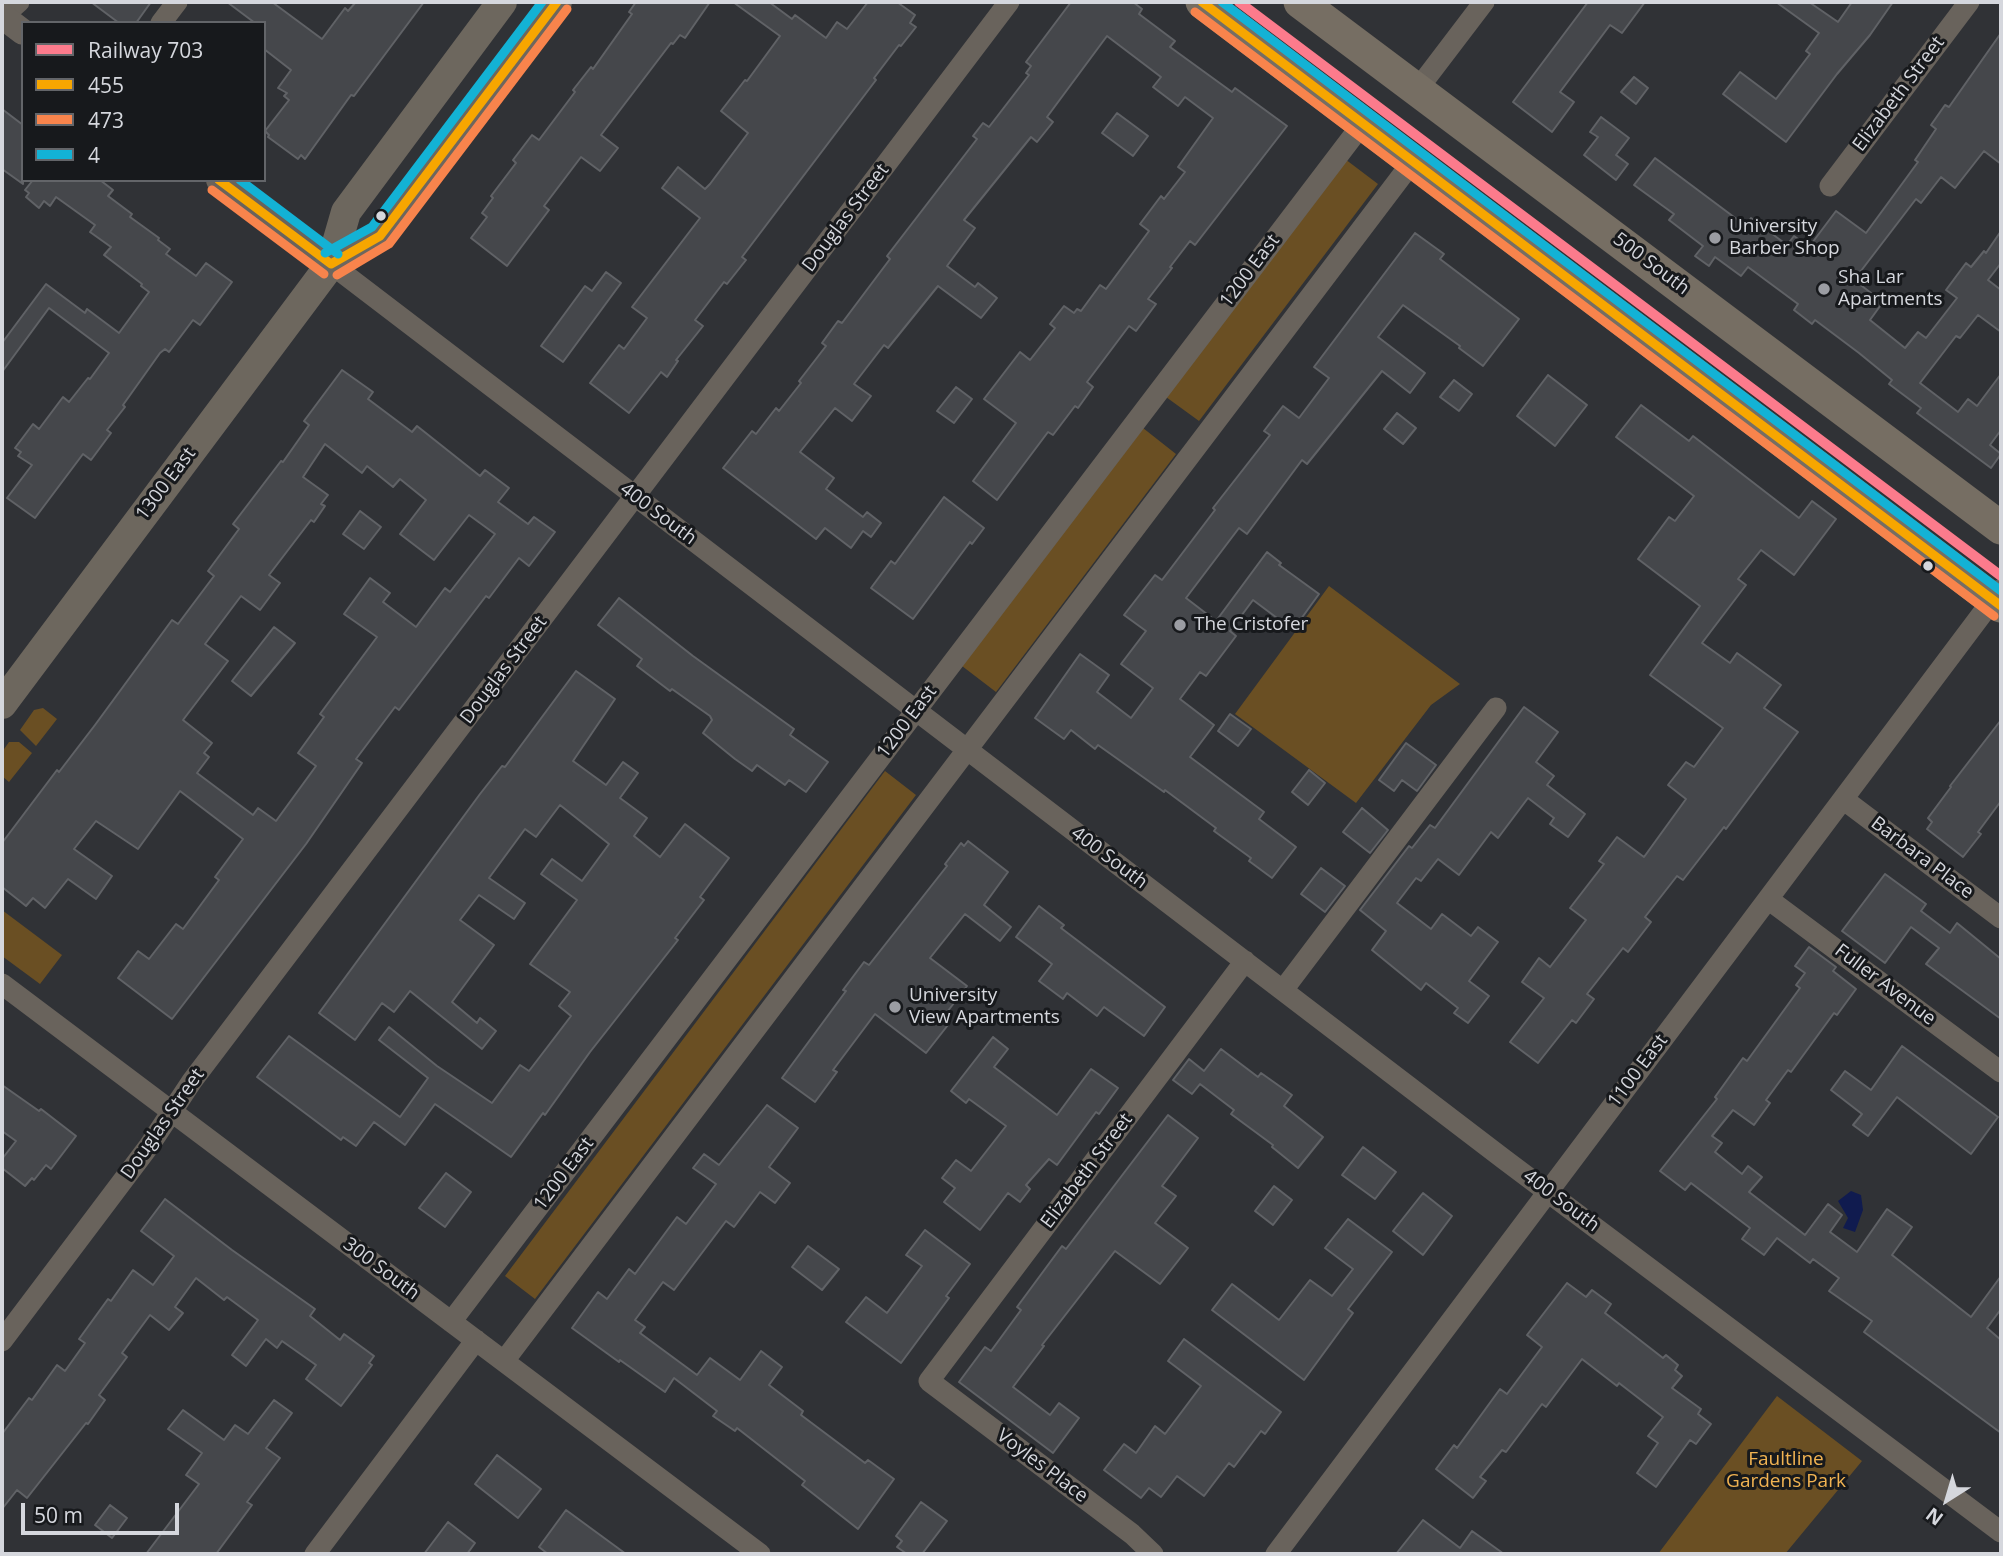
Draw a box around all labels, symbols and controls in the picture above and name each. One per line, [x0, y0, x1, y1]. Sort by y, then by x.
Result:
legend [21, 21, 266, 182]
street label: Elizabeth Street [1848, 32, 1950, 156]
text: Railway 703 [88, 36, 203, 64]
text: 455 [88, 71, 124, 99]
text: 473 [88, 106, 124, 134]
text: 4 [88, 141, 100, 169]
street label: Douglas Street [798, 159, 894, 277]
unlabelled marker [374, 209, 388, 223]
place label: University Barber Shop [1729, 216, 1840, 260]
street label: 500 South [1608, 228, 1694, 300]
street label: 1200 East [1215, 230, 1285, 312]
marker: University Barber Shop [1707, 230, 1723, 246]
place label: Sha Lar Apartments [1838, 267, 1942, 311]
marker: Sha Lar Apartments [1816, 281, 1832, 297]
street label: 1300 East [131, 443, 201, 525]
street label: 400 South [615, 478, 701, 550]
unlabelled marker [1921, 559, 1935, 573]
street label: Douglas Street [456, 611, 552, 729]
place label: The Cristofer [1194, 614, 1308, 636]
marker: The Cristofer [1172, 617, 1188, 633]
street label: 1200 East [872, 681, 942, 763]
street label: Barbara Place [1866, 812, 1978, 904]
street label: 400 South [1066, 822, 1152, 894]
street label: Fuller Avenue [1830, 940, 1940, 1030]
place label: University View Apartments [909, 985, 1060, 1029]
marker: University View Apartments [887, 999, 903, 1015]
street label: 1100 East [1603, 1030, 1673, 1112]
street label: Douglas Street [116, 1064, 210, 1184]
street label: Elizabeth Street [1036, 1109, 1138, 1233]
street label: 1200 East [529, 1133, 599, 1215]
street label: 400 South [1518, 1165, 1604, 1237]
street label: 300 South [338, 1233, 424, 1305]
street label: Voyles Place [992, 1424, 1092, 1508]
park label: Faultline Gardens Park [1726, 1449, 1846, 1493]
north arrow [1912, 1465, 1982, 1535]
scale bar [24, 1490, 182, 1534]
text: 50 m [34, 1501, 83, 1529]
text: N [1920, 1502, 1948, 1532]

